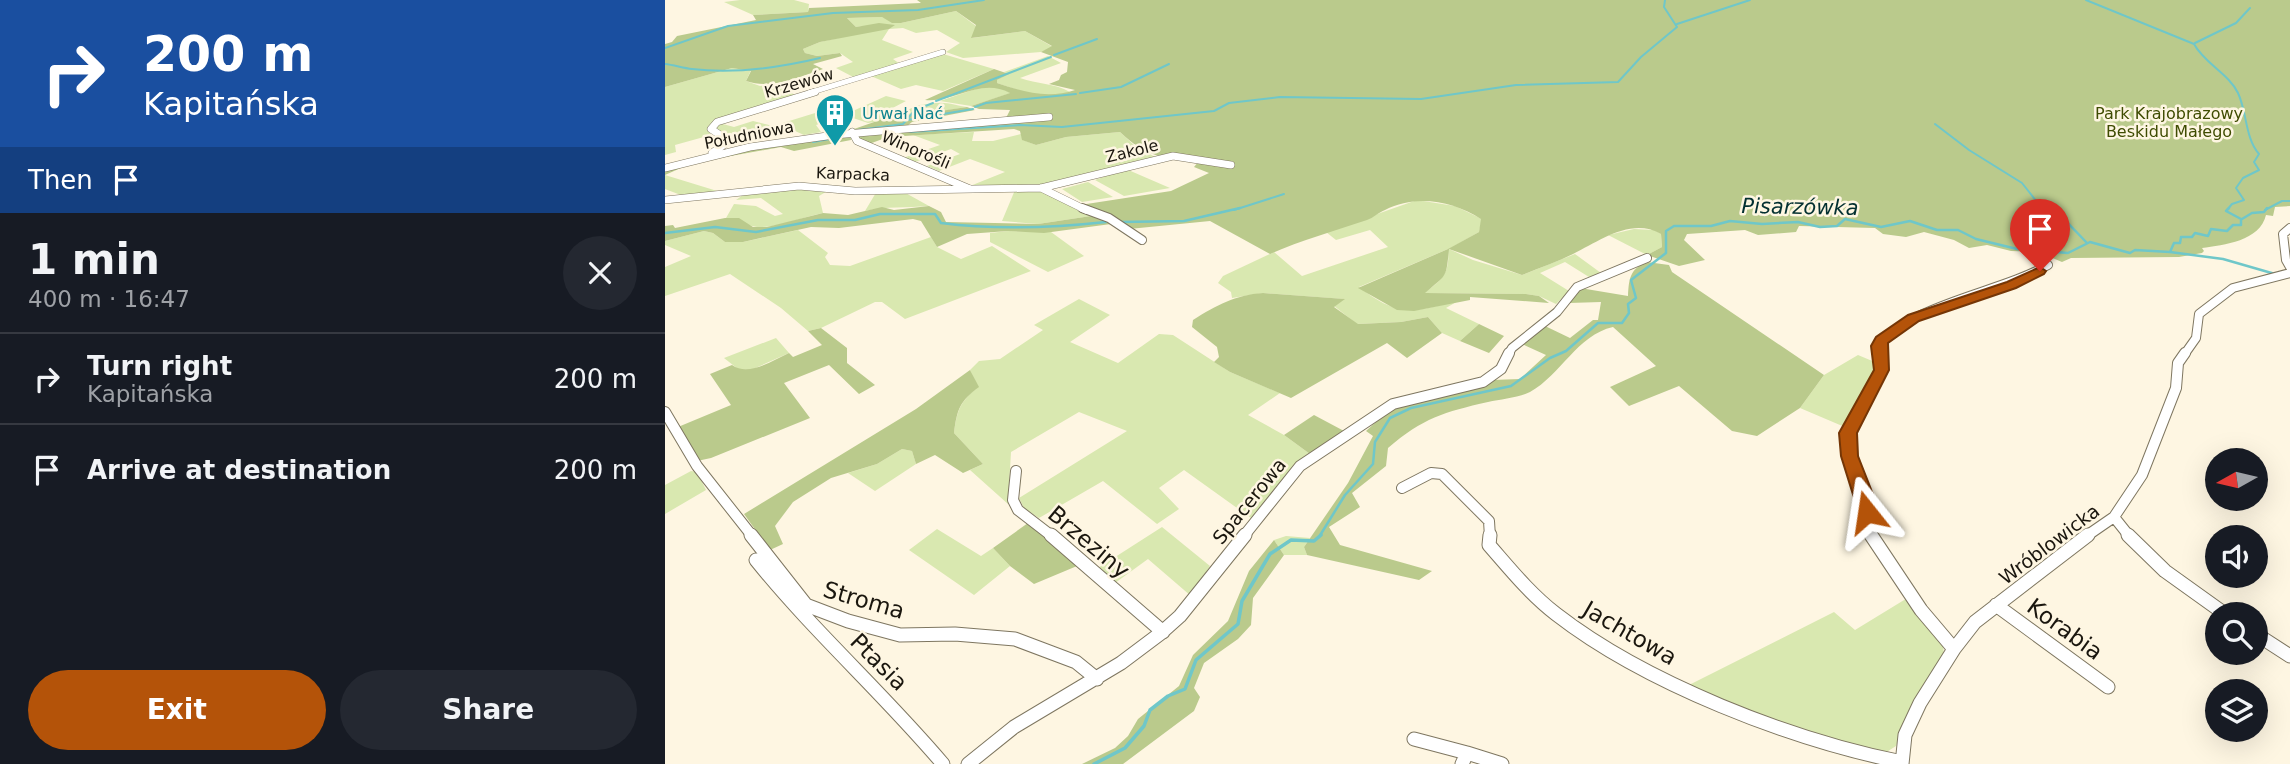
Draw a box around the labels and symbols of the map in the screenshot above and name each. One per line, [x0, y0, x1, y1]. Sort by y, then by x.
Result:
street label: Krzewów [762, 64, 836, 102]
building icon: Urwał Nać [814, 92, 856, 147]
place label: Urwał Nać [862, 104, 943, 123]
park label: Park Krajobrazowy Beskidu Małego [2095, 104, 2243, 141]
street label: Południowa [703, 117, 795, 153]
street label: Winorośli [879, 127, 953, 173]
street label: Zakole [1104, 135, 1160, 167]
street label: Karpacka [816, 163, 890, 185]
water label: Pisarzówka [1741, 194, 1859, 220]
pin [2010, 199, 2070, 271]
north arrow [2205, 448, 2268, 511]
street label: Spacerowa [1208, 454, 1290, 548]
position arrow [1830, 475, 1904, 549]
street label: Wróblowicka [1995, 499, 2103, 589]
street label: Brzeziny [1043, 501, 1135, 583]
street label: Stroma [820, 576, 908, 624]
street label: Korabia [2022, 593, 2108, 665]
street label: Jachtowa [1577, 595, 1682, 670]
street label: Ptasia [845, 628, 913, 696]

